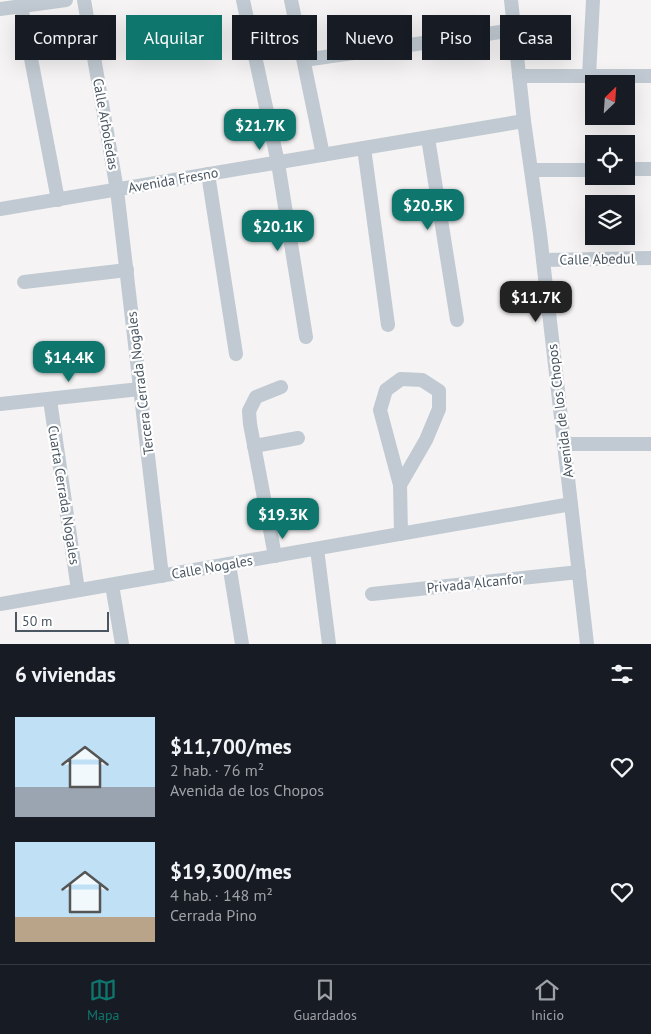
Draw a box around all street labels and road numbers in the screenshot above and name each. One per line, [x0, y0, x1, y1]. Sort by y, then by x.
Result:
street label: Calle Arboledas [89, 77, 123, 171]
street label: Avenida Fresno [127, 163, 219, 197]
street label: Calle Abedul [559, 249, 635, 269]
street label: Tercera Cerrada Nogales [122, 310, 158, 456]
street label: Avenida de los Chopos [543, 343, 577, 479]
street label: Cuarta Cerrada Nogales [44, 424, 84, 566]
street label: Calle Nogales [170, 551, 254, 583]
street label: Privada Alcanfor [426, 569, 524, 597]

